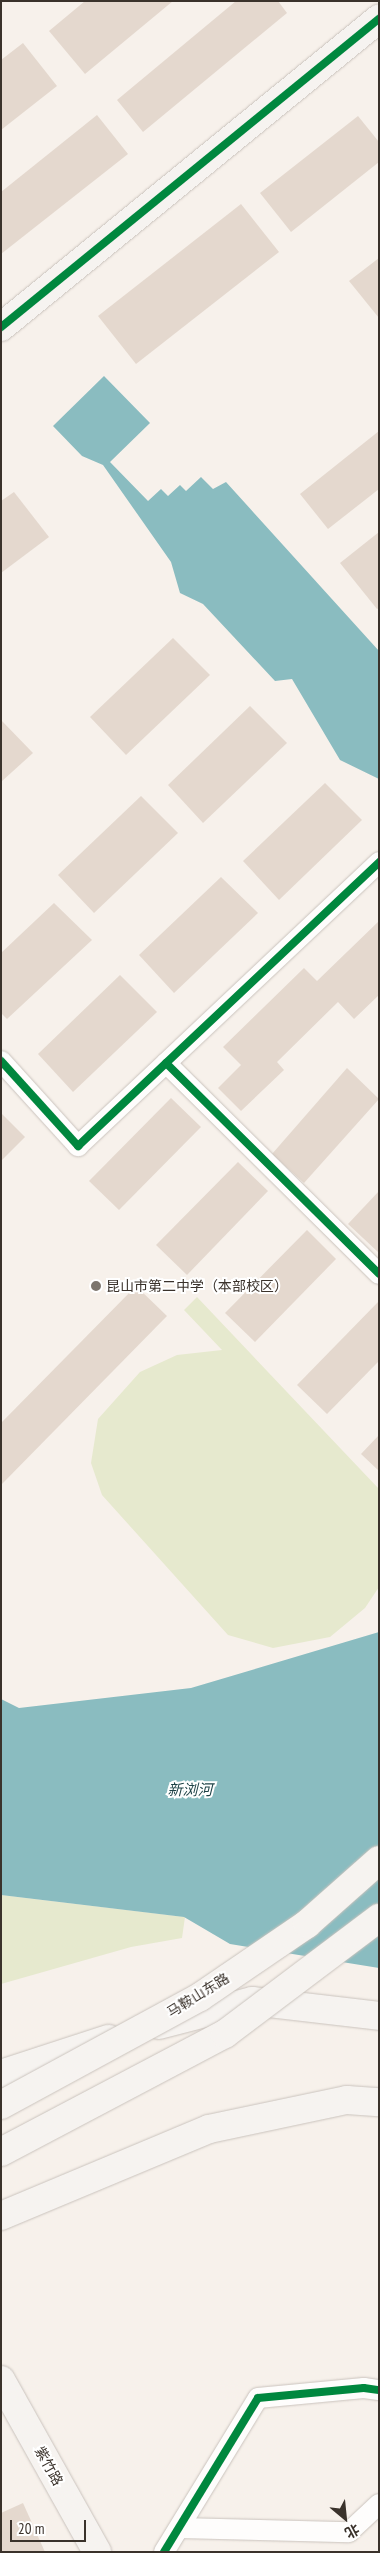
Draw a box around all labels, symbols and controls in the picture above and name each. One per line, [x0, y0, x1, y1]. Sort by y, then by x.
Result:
place label: 昆山市第二中学（本部校区） [106, 1278, 288, 1294]
marker: 昆山市第二中学（本部校区） [90, 1280, 102, 1292]
water label: 新浏河 [168, 1781, 212, 1799]
street label: 马鞍山东路 [164, 1969, 232, 2021]
street label: 紫竹路 [31, 2444, 67, 2488]
north arrow [320, 2493, 370, 2543]
scale bar [12, 2510, 89, 2542]
text: 20 m [18, 2519, 44, 2538]
text: 北 [342, 2520, 362, 2542]

